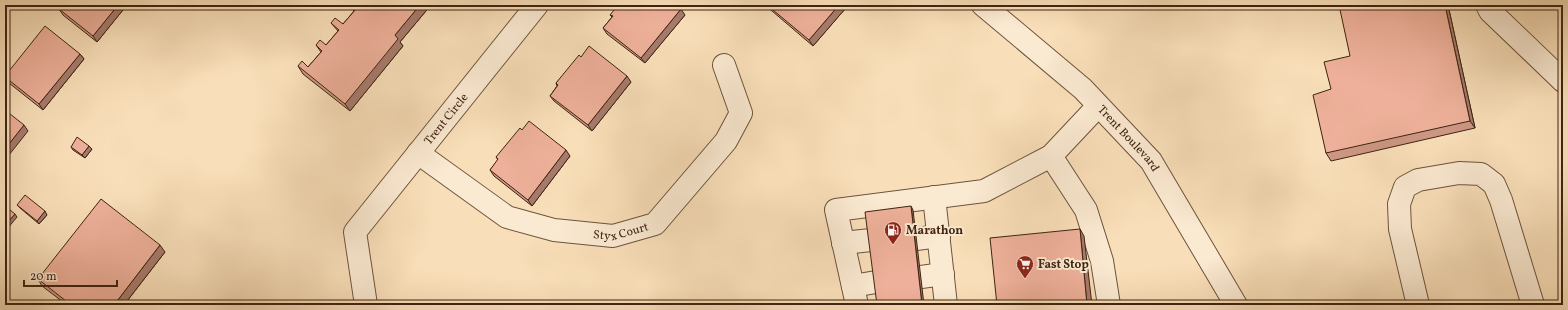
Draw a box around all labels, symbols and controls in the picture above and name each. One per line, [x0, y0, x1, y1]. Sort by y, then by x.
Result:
street label: Trent Circle [421, 90, 472, 149]
street label: Trent Boulevard [1094, 102, 1163, 175]
street label: Styx Court [592, 219, 651, 245]
fuel station icon: Marathon [883, 220, 903, 245]
place label: Marathon [906, 223, 963, 239]
supermarket icon: Fast Stop [1015, 254, 1035, 279]
place label: Fast Stop [1038, 257, 1089, 273]
scale bar [24, 262, 117, 288]
text: 20 m [30, 269, 57, 285]

